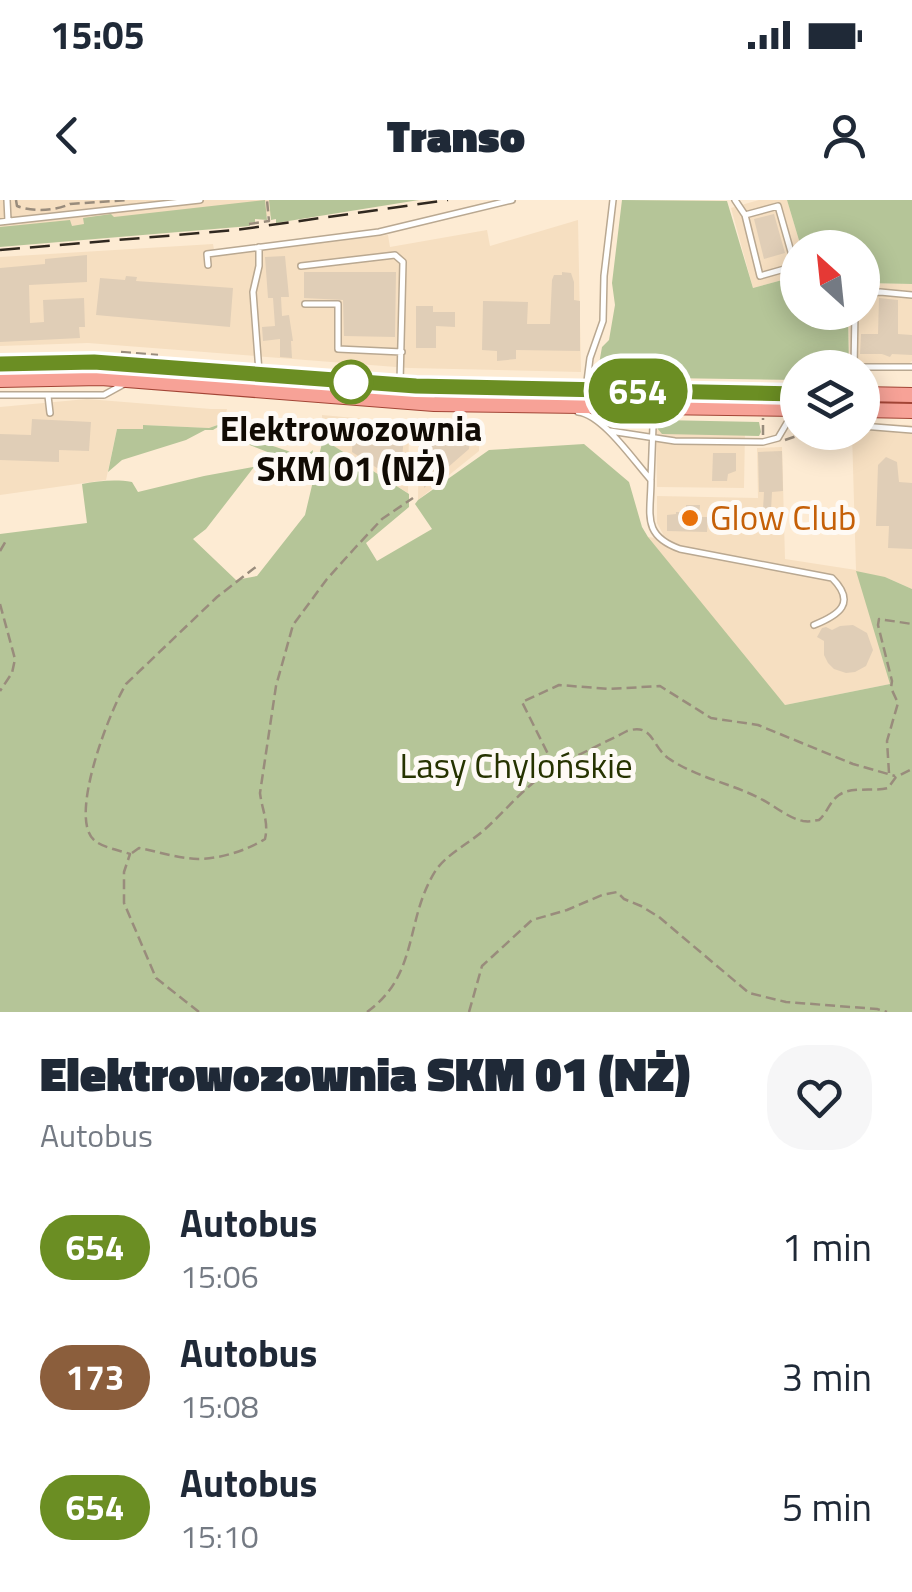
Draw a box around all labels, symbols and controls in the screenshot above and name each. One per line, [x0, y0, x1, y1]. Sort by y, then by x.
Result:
text: 15:05 [50, 6, 145, 64]
text: Transo [387, 101, 525, 169]
icon: back [40, 108, 95, 163]
icon: person [817, 108, 872, 163]
north arrow [780, 230, 880, 330]
map controls [780, 230, 880, 450]
button: layers [780, 350, 880, 450]
line badge: 654 [580, 358, 696, 424]
marker: Elektrowozownia SKM 01 (NŻ) [330, 361, 372, 403]
text: 654 [609, 364, 667, 418]
place label: Elektrowozownia SKM 01 (NŻ) [220, 401, 482, 495]
place label: Glow Club [710, 490, 856, 544]
marker: Glow Club [679, 507, 701, 529]
park label: Lasy Chylońskie [399, 738, 633, 792]
text: Elektrowozownia SKM 01 (NŻ) [40, 1037, 690, 1110]
button: heart [767, 1045, 872, 1150]
text: Autobus [40, 1111, 153, 1159]
text: Autobus [180, 1194, 318, 1252]
text: 1 min [782, 1218, 872, 1276]
text: 654 [66, 1220, 124, 1274]
text: 15:06 [180, 1252, 259, 1300]
text: Autobus [180, 1324, 318, 1382]
text: 3 min [782, 1348, 872, 1406]
text: 173 [66, 1350, 124, 1404]
text: 15:08 [180, 1382, 259, 1430]
text: Autobus [180, 1454, 318, 1512]
text: 5 min [782, 1478, 872, 1536]
text: 654 [66, 1480, 124, 1534]
text: 15:10 [180, 1512, 259, 1560]

